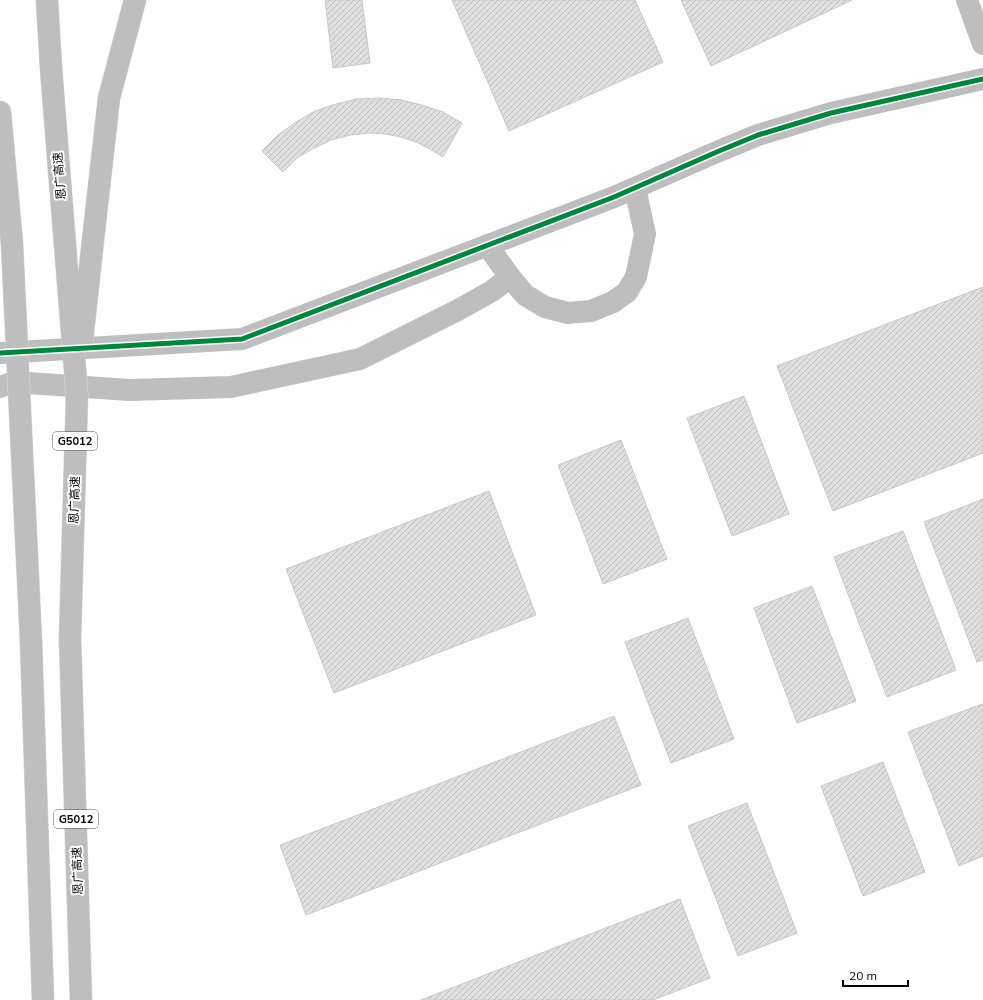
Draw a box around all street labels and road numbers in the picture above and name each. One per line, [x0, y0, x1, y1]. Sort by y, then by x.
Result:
street label: 恩广高速 [49, 151, 69, 201]
road number: G5012 [53, 432, 97, 450]
street label: 恩广高速 [66, 476, 82, 524]
road number: G5012 [54, 810, 98, 828]
street label: 恩广高速 [69, 847, 85, 895]

